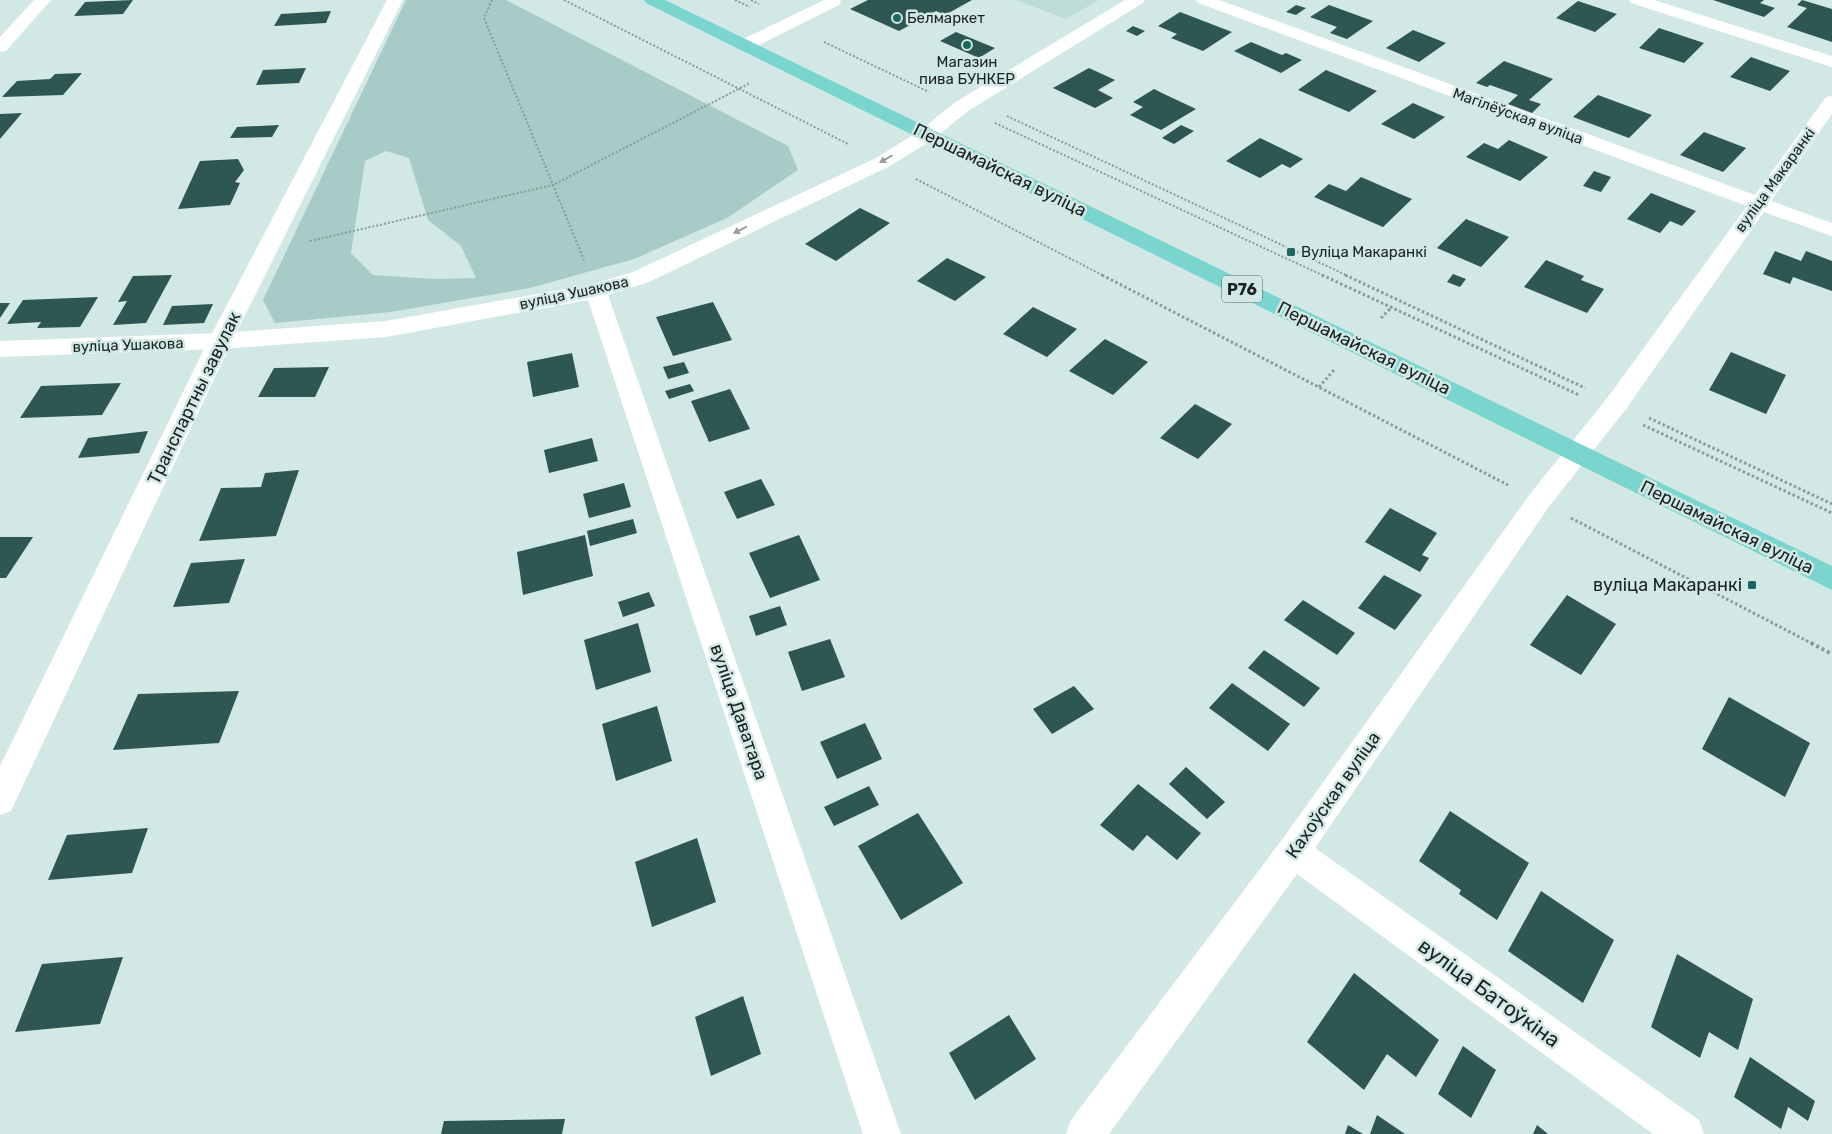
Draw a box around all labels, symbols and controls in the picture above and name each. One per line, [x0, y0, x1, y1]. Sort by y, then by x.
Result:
place label: Белмаркет [907, 9, 985, 27]
marker: Белмаркет [891, 12, 903, 24]
marker: Магазин пива БУНКЕР [961, 39, 973, 51]
place label: Магазин пива БУНКЕР [919, 53, 1015, 88]
street label: Магілёўская вуліца [1450, 84, 1586, 148]
street label: Першамайская вуліца [910, 118, 1090, 222]
street label: вуліца Макаранкі [1731, 124, 1819, 236]
one-way arrow [880, 155, 893, 164]
one-way arrow [733, 226, 747, 234]
place label: Вуліца Макаранкі [1301, 243, 1427, 261]
marker: Вуліца Макаранкі [1285, 246, 1297, 258]
street label: вуліца Ушакова [518, 273, 630, 313]
road number: Р76 [1222, 276, 1262, 302]
street label: Першамайская вуліца [1274, 296, 1454, 400]
street label: Транспартны завулак [143, 308, 246, 488]
street label: вуліца Ушакова [72, 334, 184, 356]
street label: Першамайская вуліца [1637, 475, 1817, 579]
place label: вуліца Макаранкі [1593, 574, 1742, 596]
marker: вуліца Макаранкі [1746, 579, 1758, 591]
street label: вуліца Даватара [705, 641, 773, 783]
street label: Кахоўская вуліца [1281, 727, 1385, 863]
street label: вуліца Батоўкіна [1413, 933, 1565, 1052]

